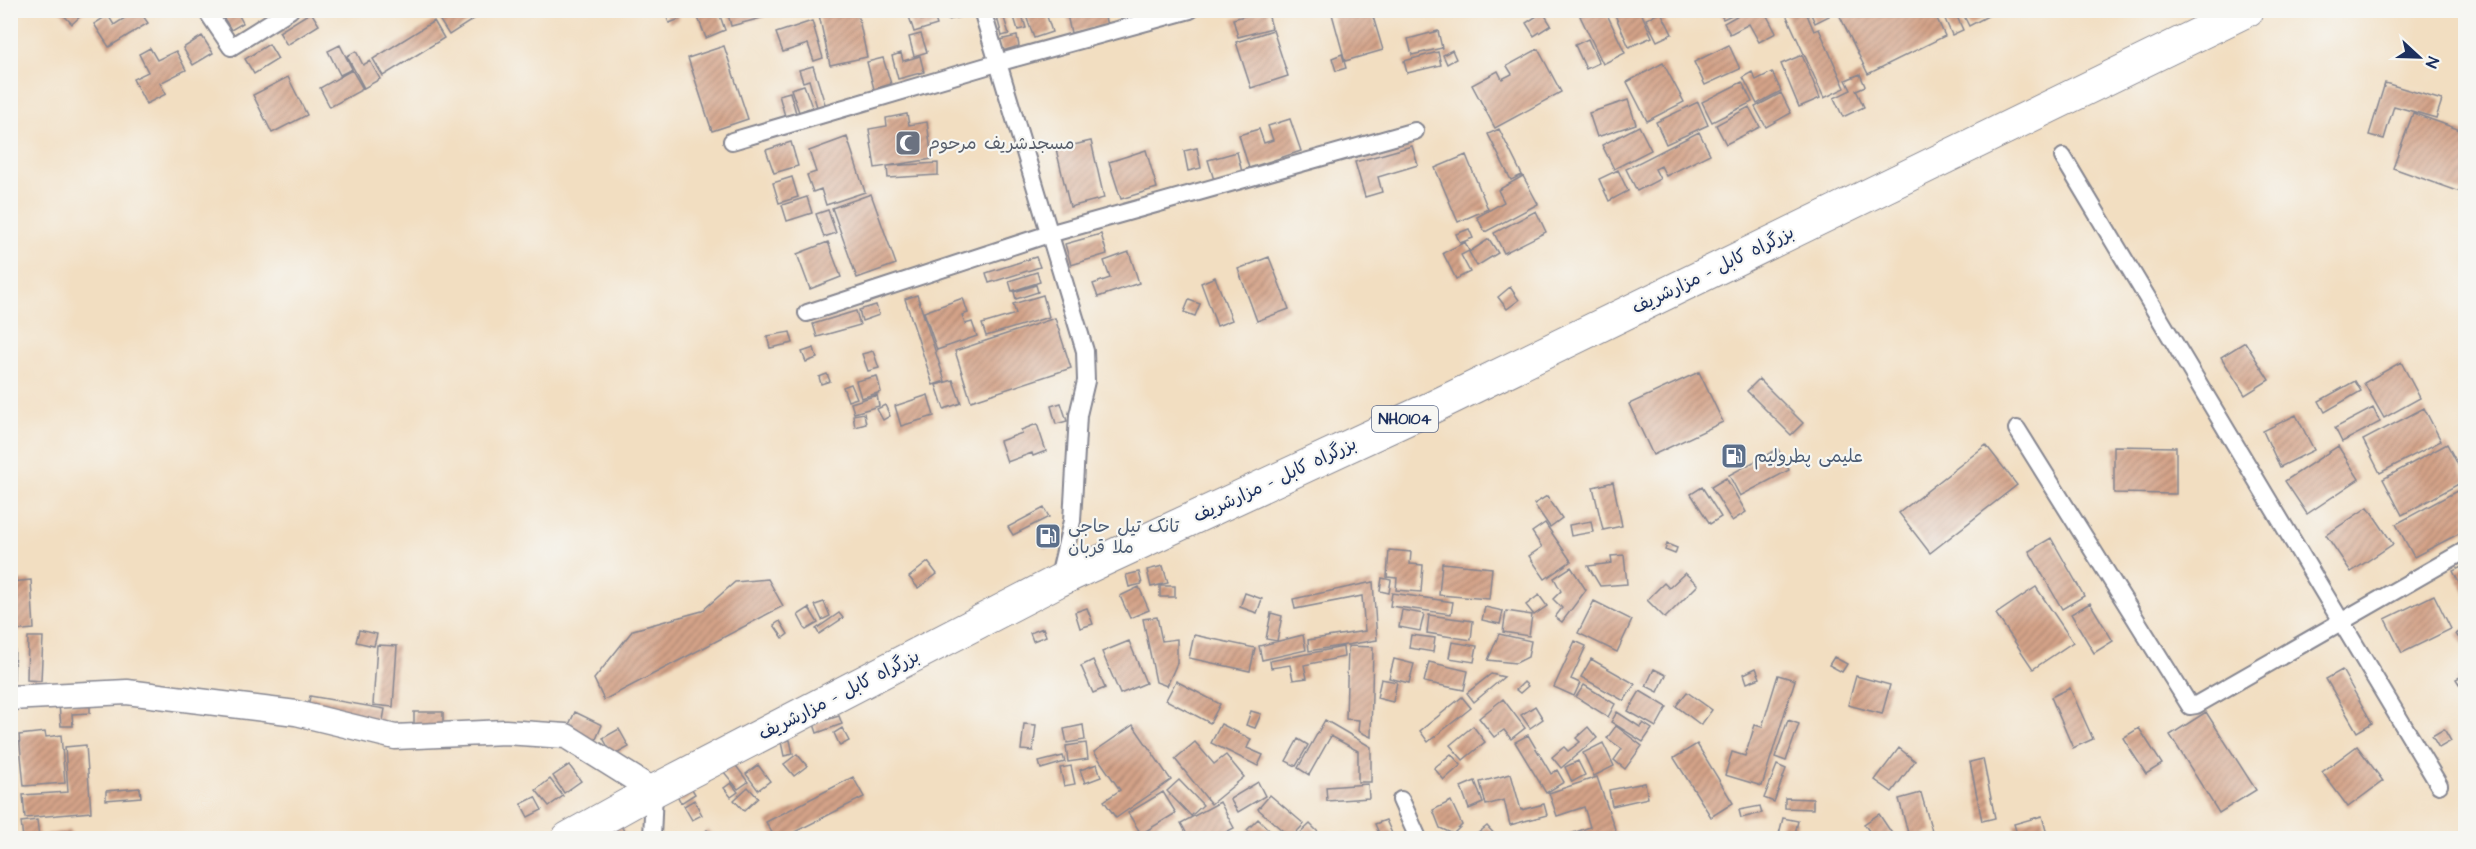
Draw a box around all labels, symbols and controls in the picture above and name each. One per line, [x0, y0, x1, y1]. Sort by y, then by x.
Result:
north arrow [2389, 27, 2449, 87]
text: N [2420, 53, 2444, 71]
mosque icon: مسجدشریف مرحوم [893, 128, 923, 158]
place label: مسجدشریف مرحوم [928, 131, 1074, 157]
street label: بزرگراه کابل - مزارشریف [1628, 220, 1798, 320]
road number: NH0104 [1372, 406, 1438, 432]
street label: بزرگراه کابل - مزارشریف [1189, 431, 1361, 529]
fuel station icon: علیمی پطرولیم [1719, 441, 1749, 471]
place label: علیمی پطرولیم [1754, 444, 1863, 470]
place label: تانک تیل حاجی ملا قربان [1068, 514, 1180, 560]
fuel station icon: تانک تیل حاجی ملا قربان [1033, 521, 1063, 551]
street label: بزرگراه کابل - مزارشریف [754, 644, 924, 746]

